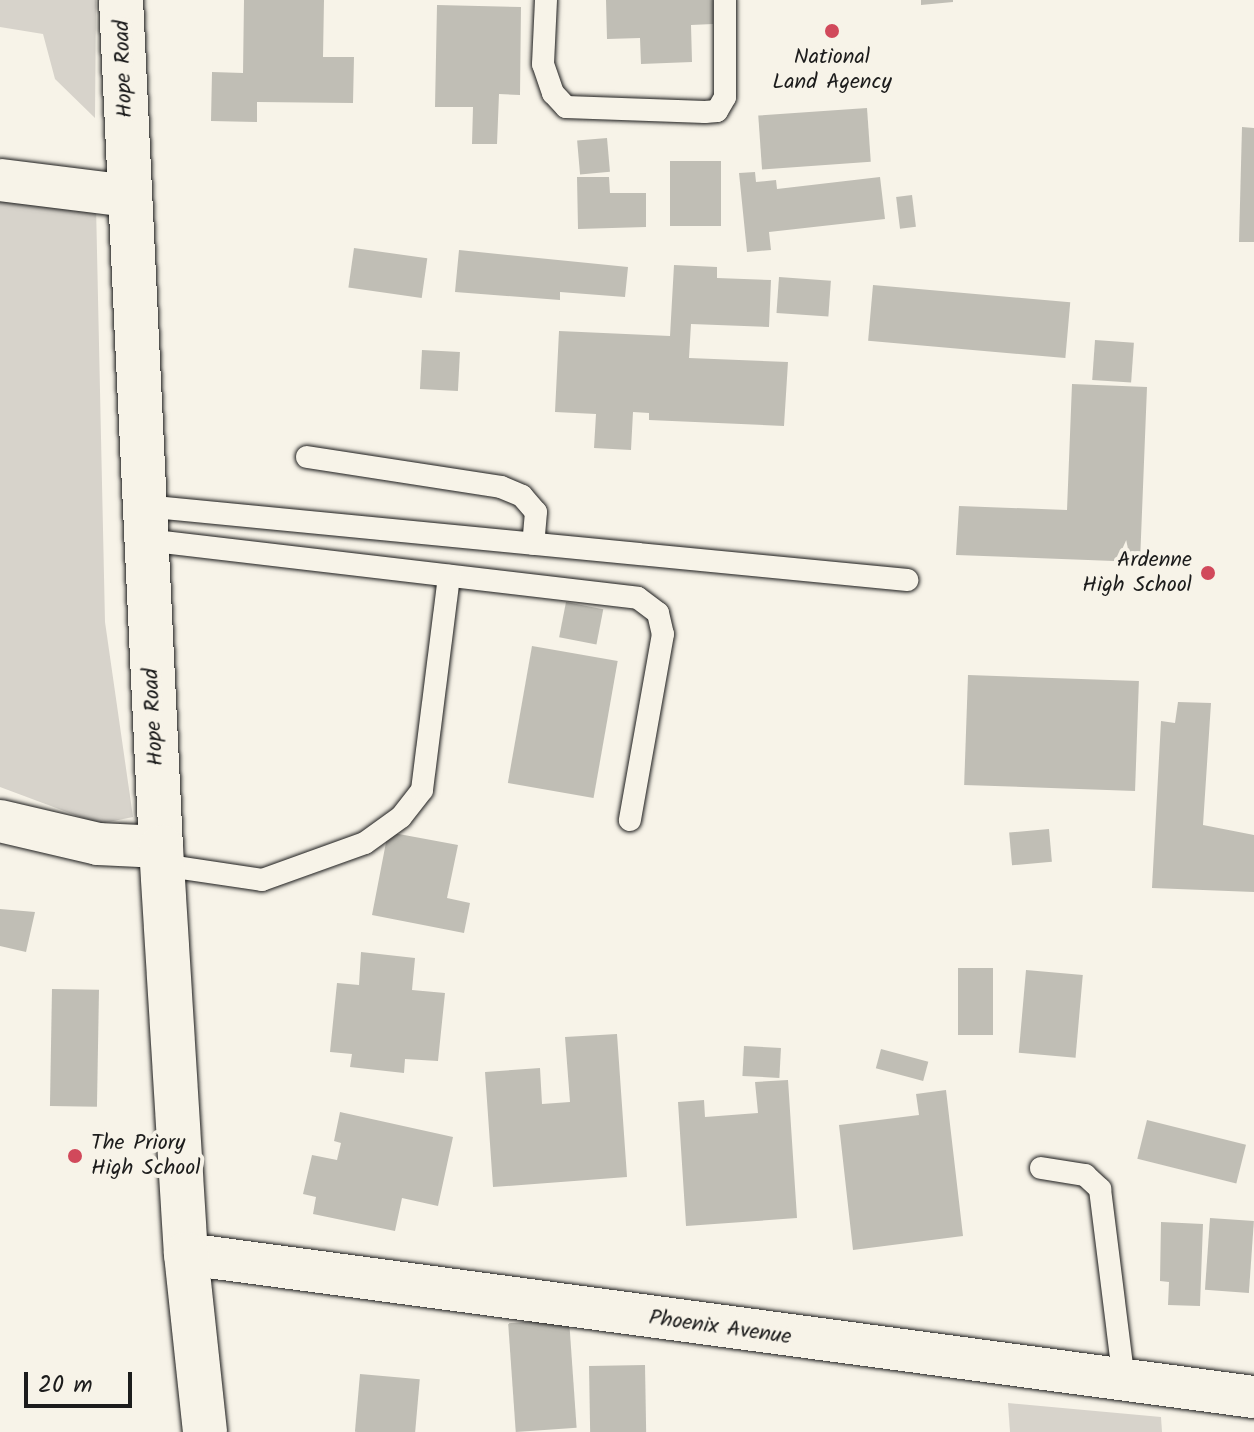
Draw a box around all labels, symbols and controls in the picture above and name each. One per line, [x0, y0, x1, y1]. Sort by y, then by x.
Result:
street label: Hope Road [109, 20, 139, 118]
marker: National Land Agency [823, 22, 841, 40]
place label: National Land Agency [772, 44, 892, 96]
place label: Ardenne High School [1082, 547, 1192, 598]
marker: Ardenne High School [1199, 564, 1217, 582]
street label: Hope Road [138, 667, 170, 767]
place label: The Priory High School [91, 1130, 201, 1182]
marker: The Priory High School [66, 1147, 84, 1165]
street label: Phoenix Avenue [647, 1305, 793, 1351]
scale bar [28, 1356, 136, 1406]
text: 20 m [38, 1366, 93, 1405]

